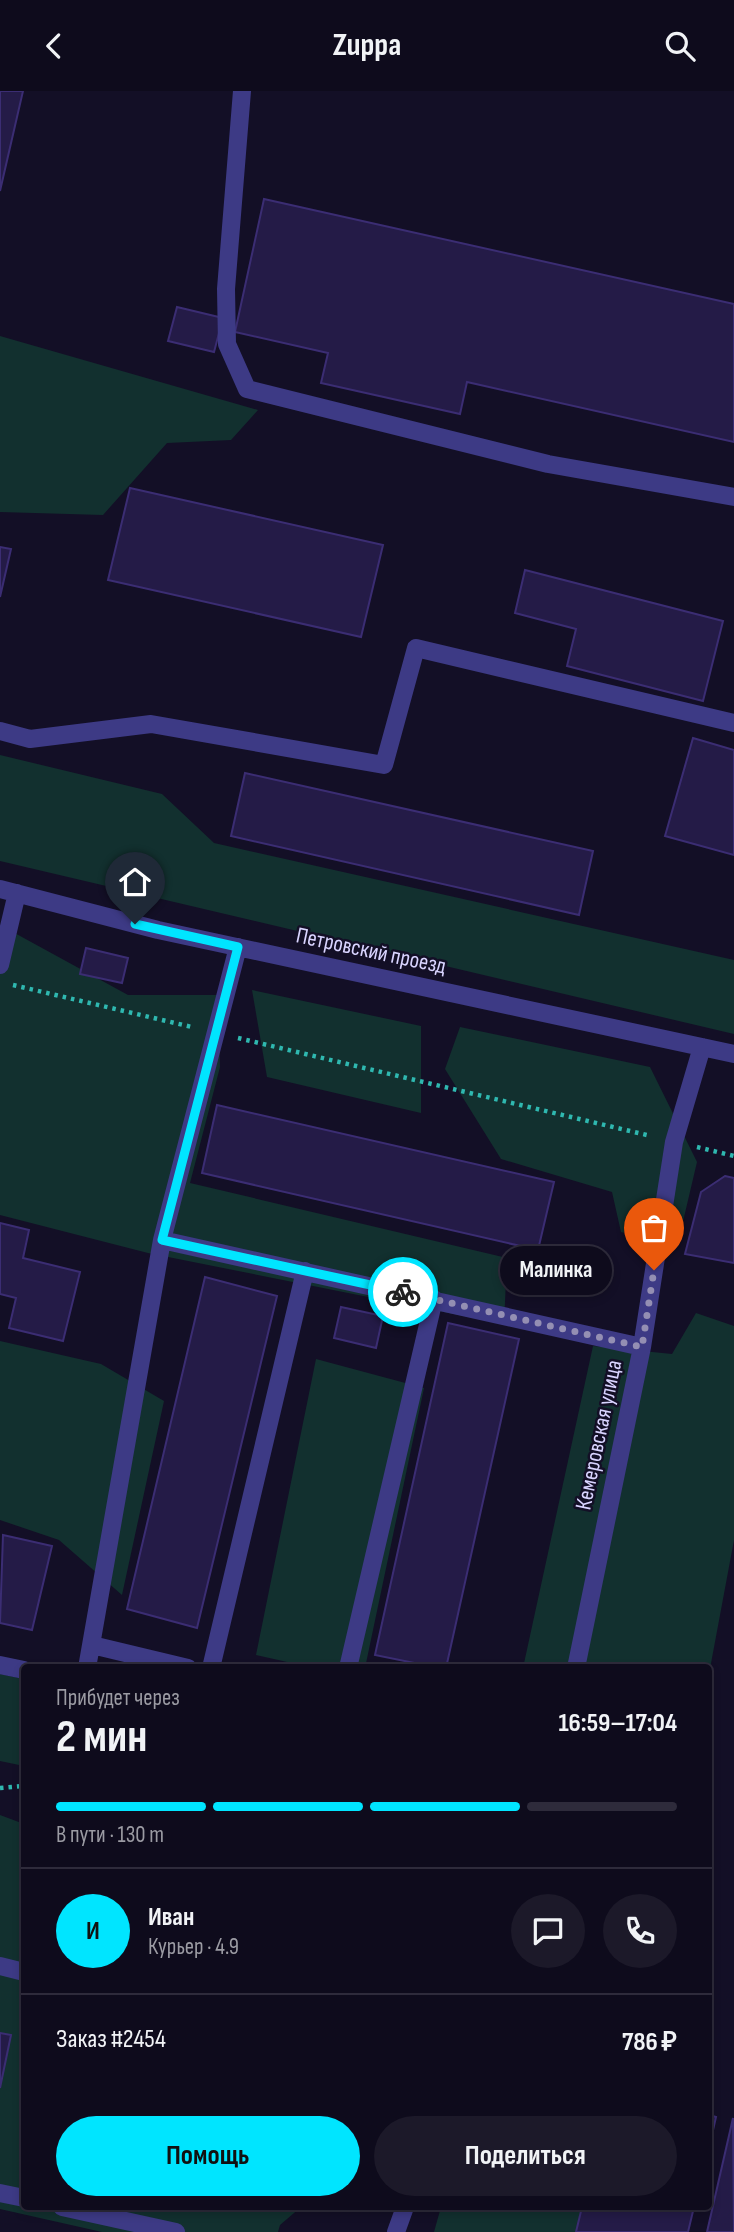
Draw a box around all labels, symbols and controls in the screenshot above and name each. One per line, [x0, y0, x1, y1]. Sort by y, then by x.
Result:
text: Zuppa [333, 26, 401, 65]
icon: back [35, 27, 73, 65]
icon: search [661, 27, 699, 65]
pin [105, 852, 165, 924]
icon: home [116, 863, 154, 901]
street label: Петровский проезд [293, 921, 449, 981]
pin [624, 1198, 684, 1270]
icon: bag [635, 1209, 673, 1247]
callout: Малинка [500, 1245, 612, 1295]
text: Малинка [520, 1256, 593, 1284]
courier [368, 1257, 438, 1327]
icon: bike [384, 1273, 422, 1311]
street label: Кемеровская улица [569, 1358, 629, 1512]
text: Прибудет через [56, 1684, 180, 1712]
text: 16:59–17:04 [558, 1708, 677, 1739]
text: 2 мин [56, 1710, 147, 1765]
text: В пути · 130 m [56, 1821, 164, 1849]
button: chat [511, 1894, 585, 1968]
button: phone [603, 1894, 677, 1968]
text: Иван [148, 1902, 194, 1933]
text: И [86, 1916, 100, 1947]
text: Курьер · 4.9 [148, 1933, 239, 1961]
text: Заказ #2454 [56, 2024, 166, 2055]
text: 786 ₽ [622, 2027, 677, 2058]
button: Помощь [56, 2116, 360, 2196]
button: Поделиться [374, 2116, 677, 2196]

